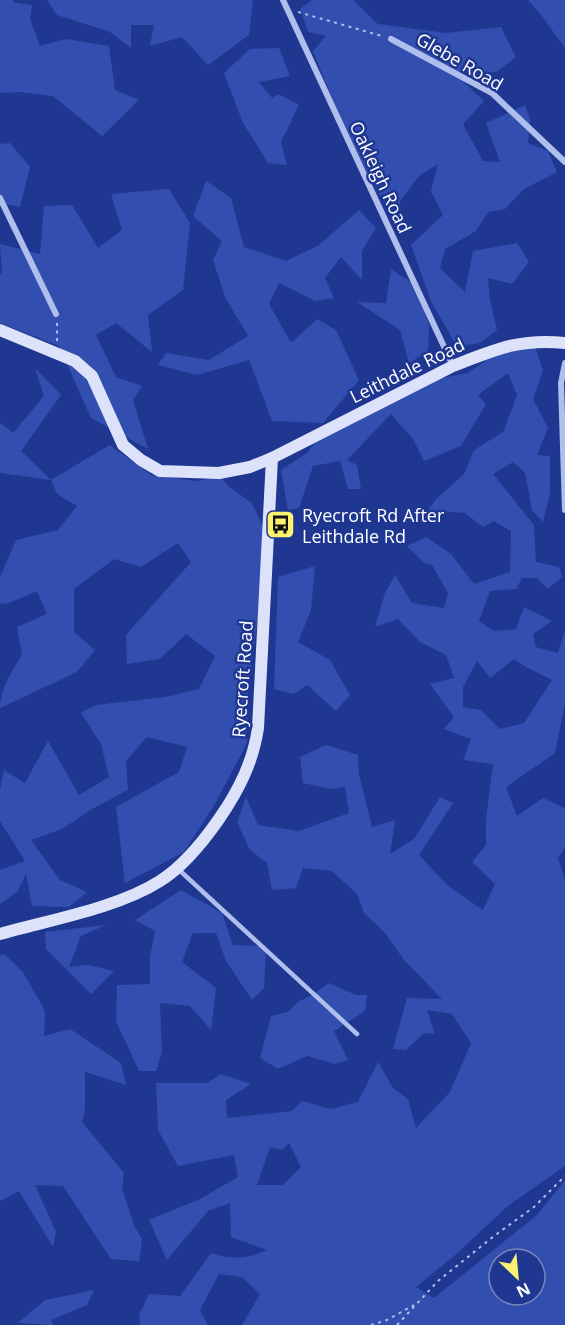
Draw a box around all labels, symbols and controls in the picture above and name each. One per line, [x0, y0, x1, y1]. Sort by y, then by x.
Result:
street label: Glebe Road [412, 26, 508, 96]
street label: Oakleigh Road [345, 117, 417, 237]
street label: Leithdale Road [346, 332, 468, 408]
place label: Ryecroft Rd After Leithdale Rd [302, 503, 445, 548]
bus stop icon: Ryecroft Rd After Leithdale Rd [265, 509, 297, 541]
street label: Ryecroft Road [226, 620, 258, 738]
north arrow [487, 1247, 547, 1307]
text: N [513, 1278, 534, 1303]

